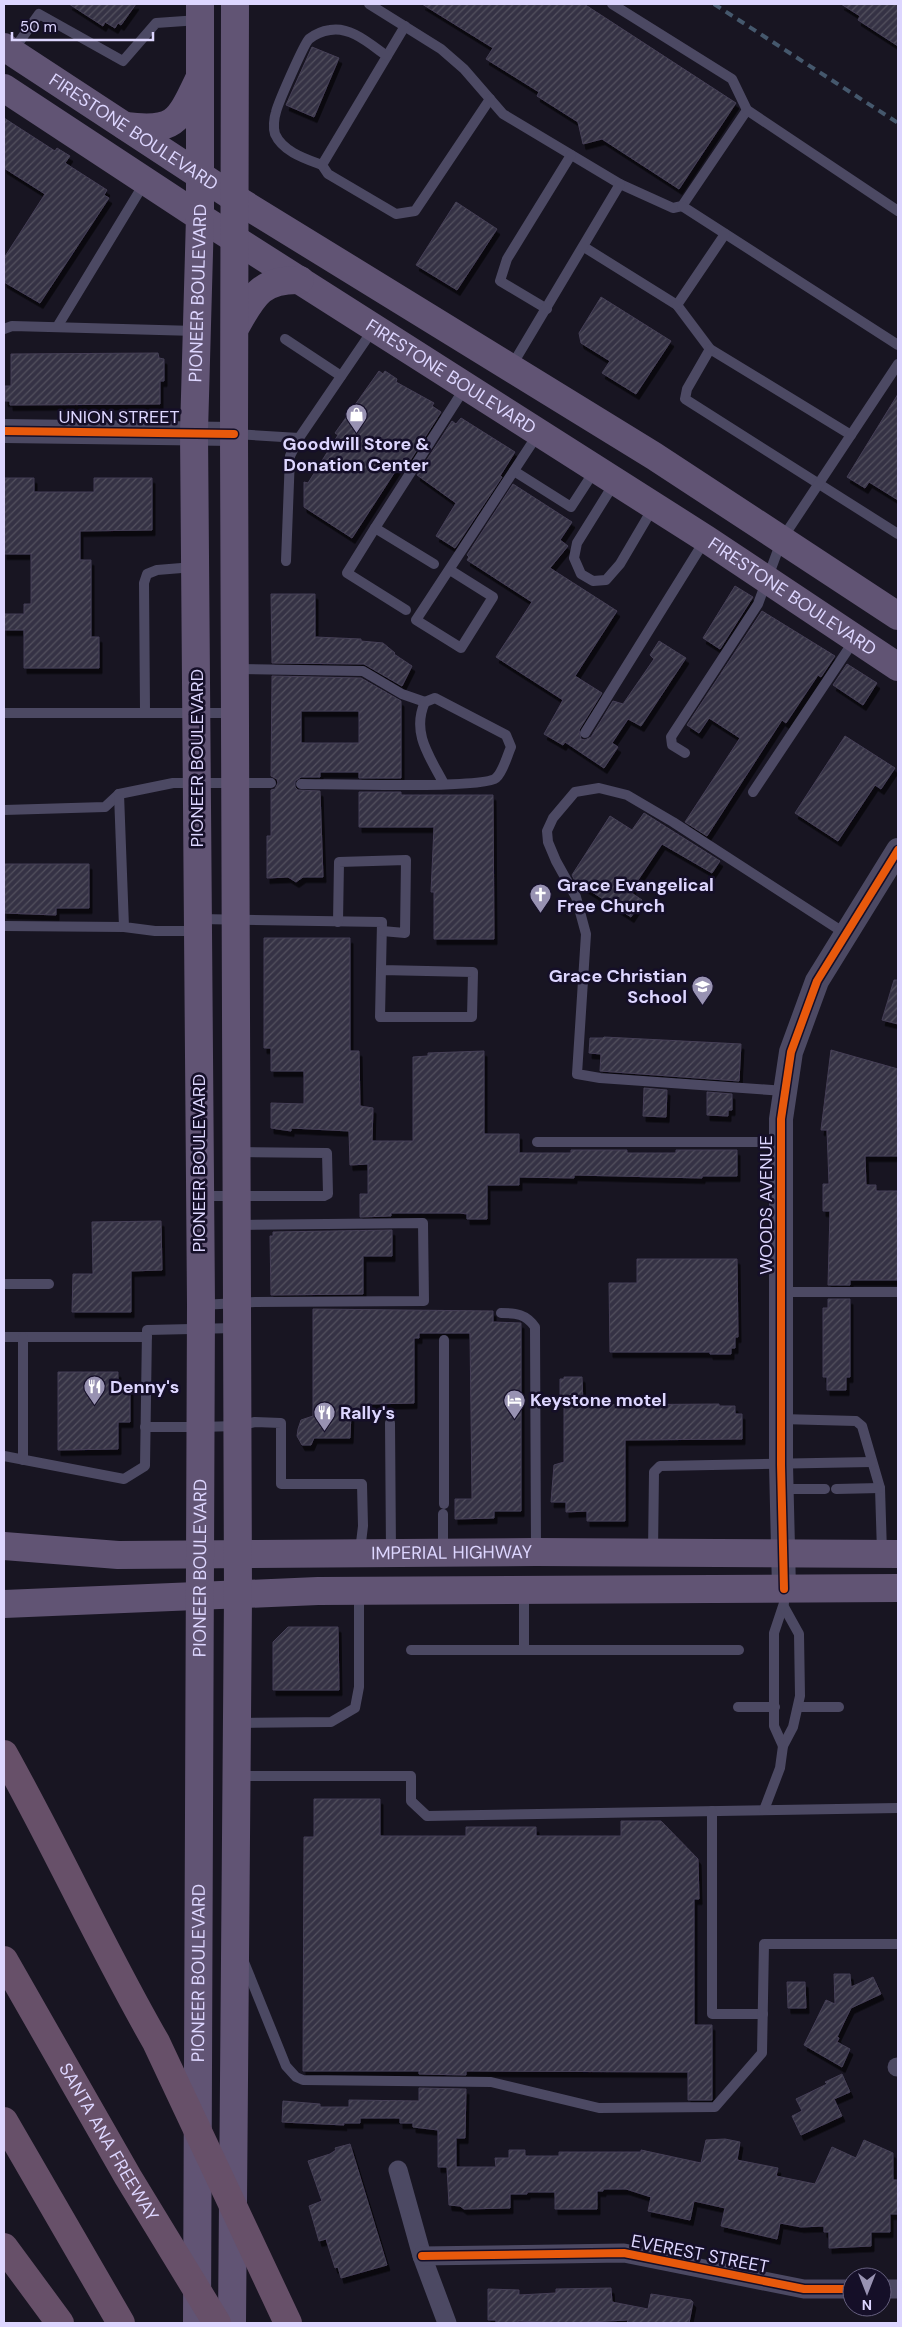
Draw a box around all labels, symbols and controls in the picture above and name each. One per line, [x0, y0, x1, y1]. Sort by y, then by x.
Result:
scale bar [12, 10, 154, 42]
text: 50 m [20, 17, 57, 37]
street label: FIRESTONE BOULEVARD [45, 68, 223, 196]
street label: PIONEER BOULEVARD [183, 204, 212, 383]
street label: FIRESTONE BOULEVARD [361, 314, 541, 440]
shop icon: Goodwill Store & Donation Center [344, 402, 368, 433]
street label: UNION STREET [59, 405, 179, 429]
place label: Goodwill Store & Donation Center [282, 432, 430, 477]
street label: FIRESTONE BOULEVARD [703, 532, 881, 661]
street label: PIONEER BOULEVARD [185, 669, 209, 847]
place label: Grace Evangelical Free Church [557, 873, 714, 918]
church icon: Grace Evangelical Free Church [529, 883, 553, 914]
place label: Grace Christian School [549, 964, 687, 1009]
school or university icon: Grace Christian School [691, 974, 715, 1005]
street label: PIONEER BOULEVARD [187, 1074, 211, 1252]
street label: WOODS AVENUE [754, 1135, 778, 1275]
restaurant icon: Denny's [82, 1375, 106, 1406]
place label: Denny's [110, 1375, 179, 1399]
hotel icon: Keystone motel [502, 1388, 526, 1419]
place label: Keystone motel [530, 1388, 667, 1412]
restaurant icon: Rally's [312, 1401, 336, 1432]
place label: Rally's [340, 1401, 395, 1425]
street label: PIONEER BOULEVARD [188, 1479, 212, 1657]
street label: IMPERIAL HIGHWAY [371, 1540, 533, 1565]
street label: PIONEER BOULEVARD [186, 1884, 211, 2062]
street label: SANTA ANA FREEWAY [53, 2058, 164, 2226]
street label: EVEREST STREET [629, 2229, 771, 2279]
north arrow [842, 2267, 892, 2317]
text: N [862, 2296, 872, 2314]

